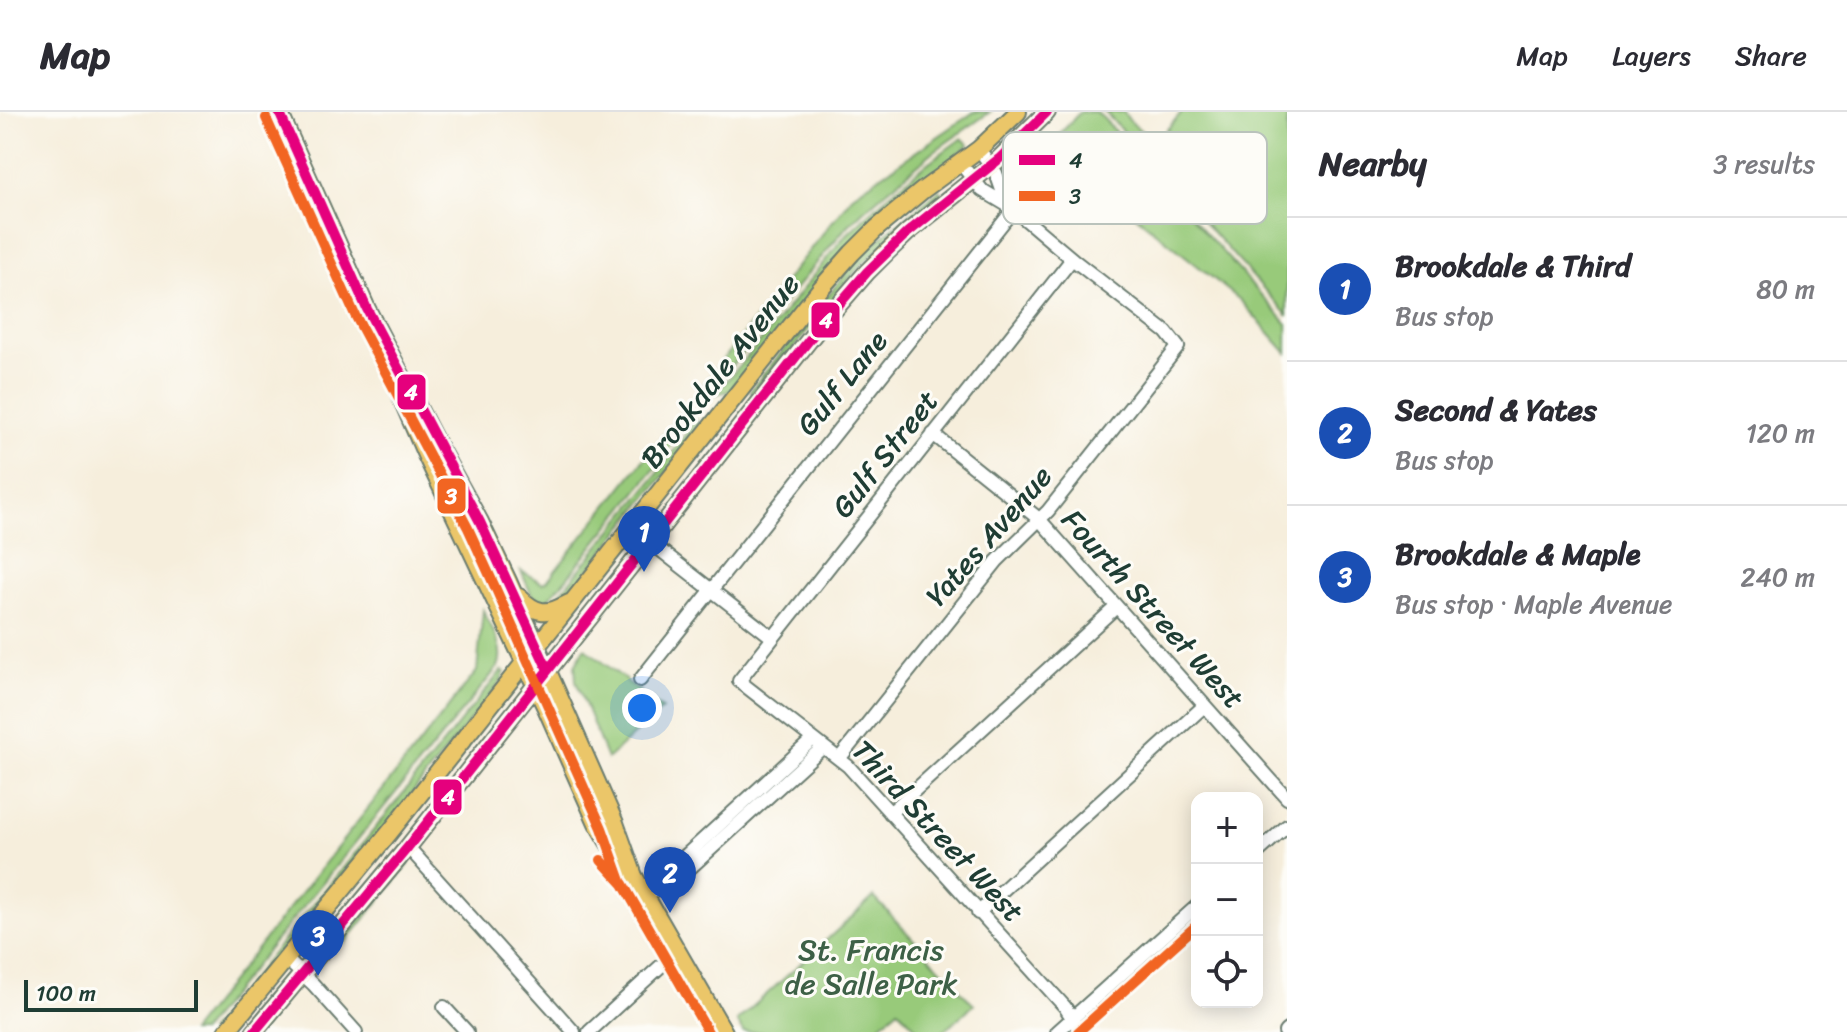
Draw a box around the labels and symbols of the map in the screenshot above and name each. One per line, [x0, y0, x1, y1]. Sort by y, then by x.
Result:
legend [1003, 132, 1267, 224]
text: 4 [1069, 141, 1083, 180]
text: 3 [1069, 177, 1081, 216]
street label: Brookdale Avenue [626, 261, 814, 481]
line badge: 4 [810, 301, 841, 339]
text: 4 [818, 301, 833, 340]
street label: Gulf Lane [782, 318, 902, 448]
line badge: 4 [396, 373, 427, 411]
text: 4 [403, 373, 418, 412]
street label: Gulf Street [817, 378, 953, 530]
street label: Yates Avenue [911, 453, 1067, 619]
line badge: 3 [436, 477, 467, 515]
text: 3 [444, 477, 457, 516]
street label: Fourth Street West [1047, 496, 1259, 722]
pin: 1 [618, 506, 670, 572]
your location [622, 688, 662, 728]
street label: Third Street West [838, 726, 1038, 936]
line badge: 4 [432, 778, 463, 816]
text: 4 [440, 778, 455, 817]
pin: 2 [644, 847, 696, 913]
pin: 3 [292, 910, 344, 976]
park label: St. Francis de Salle Park [784, 923, 958, 1011]
scale bar [24, 976, 198, 1012]

